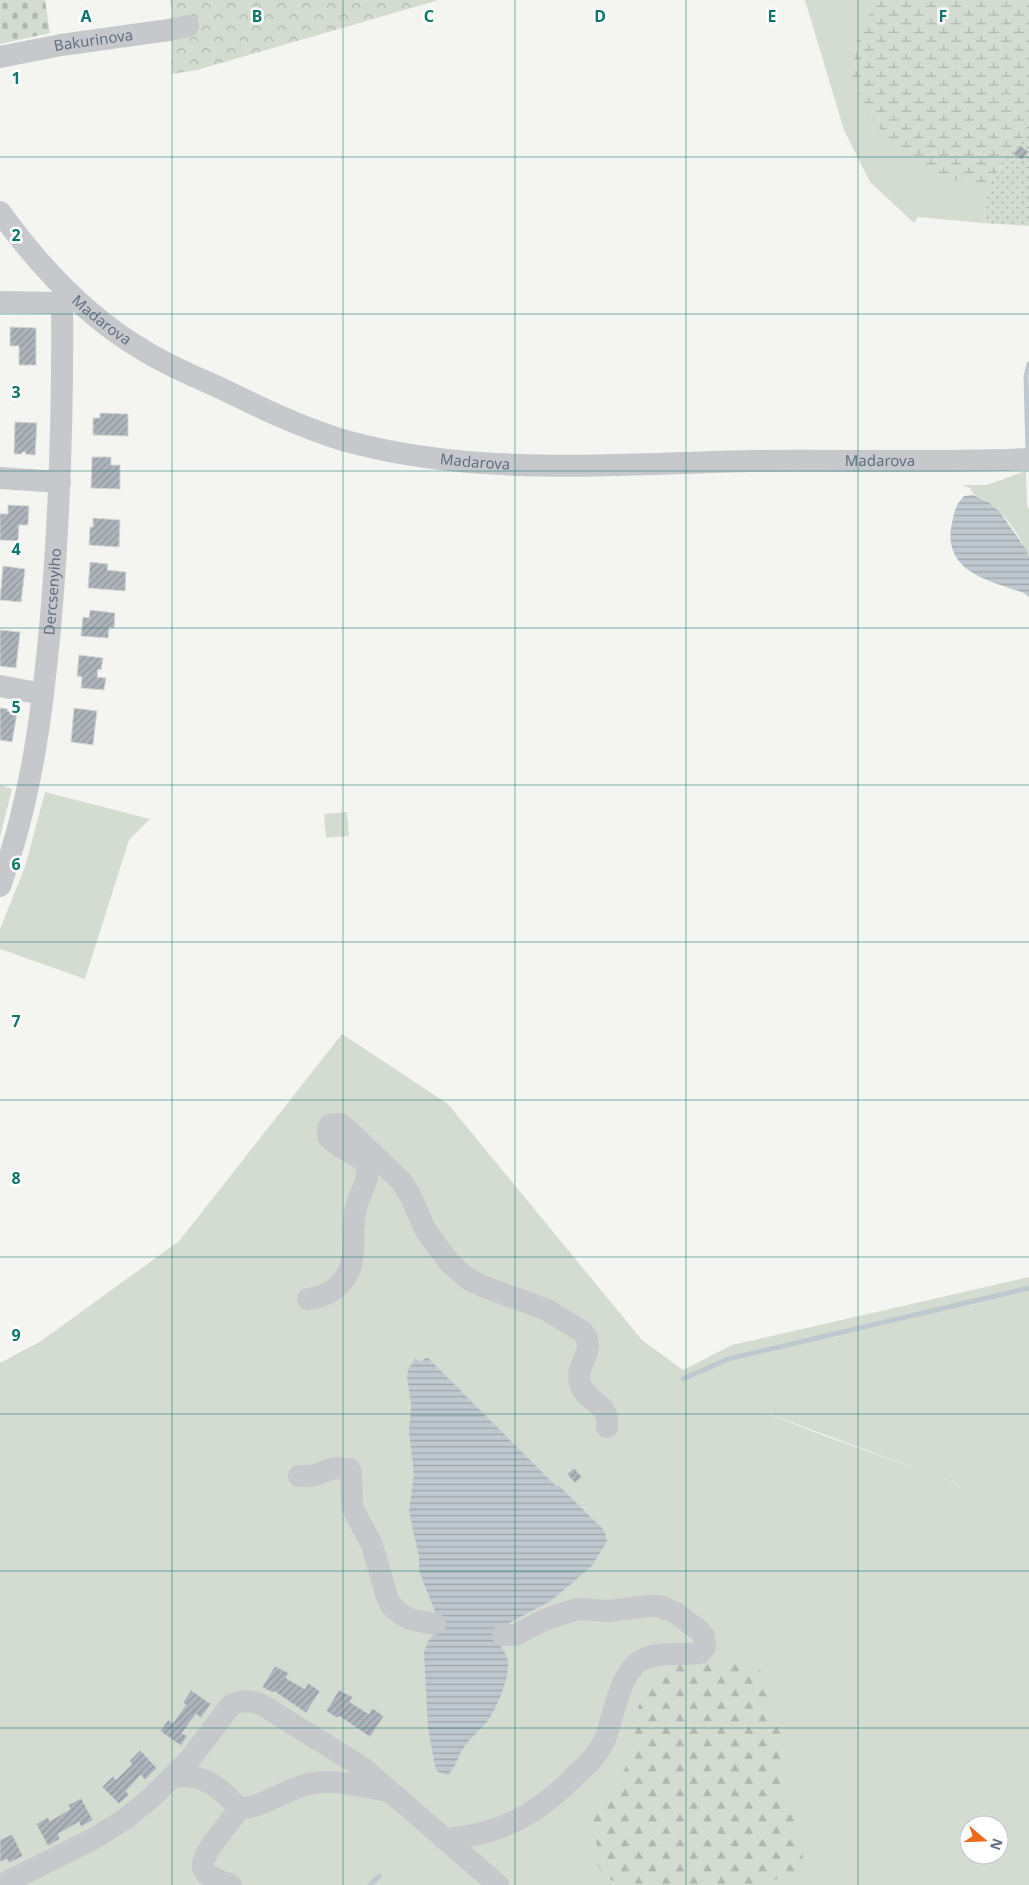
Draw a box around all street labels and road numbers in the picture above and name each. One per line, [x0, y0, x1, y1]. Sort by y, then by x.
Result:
street label: Bakurinova [52, 24, 134, 55]
street label: Madarova [68, 290, 136, 349]
street label: Madarova [439, 448, 511, 474]
street label: Madarova [845, 450, 915, 470]
street label: Dercsenyiho [38, 547, 65, 636]

